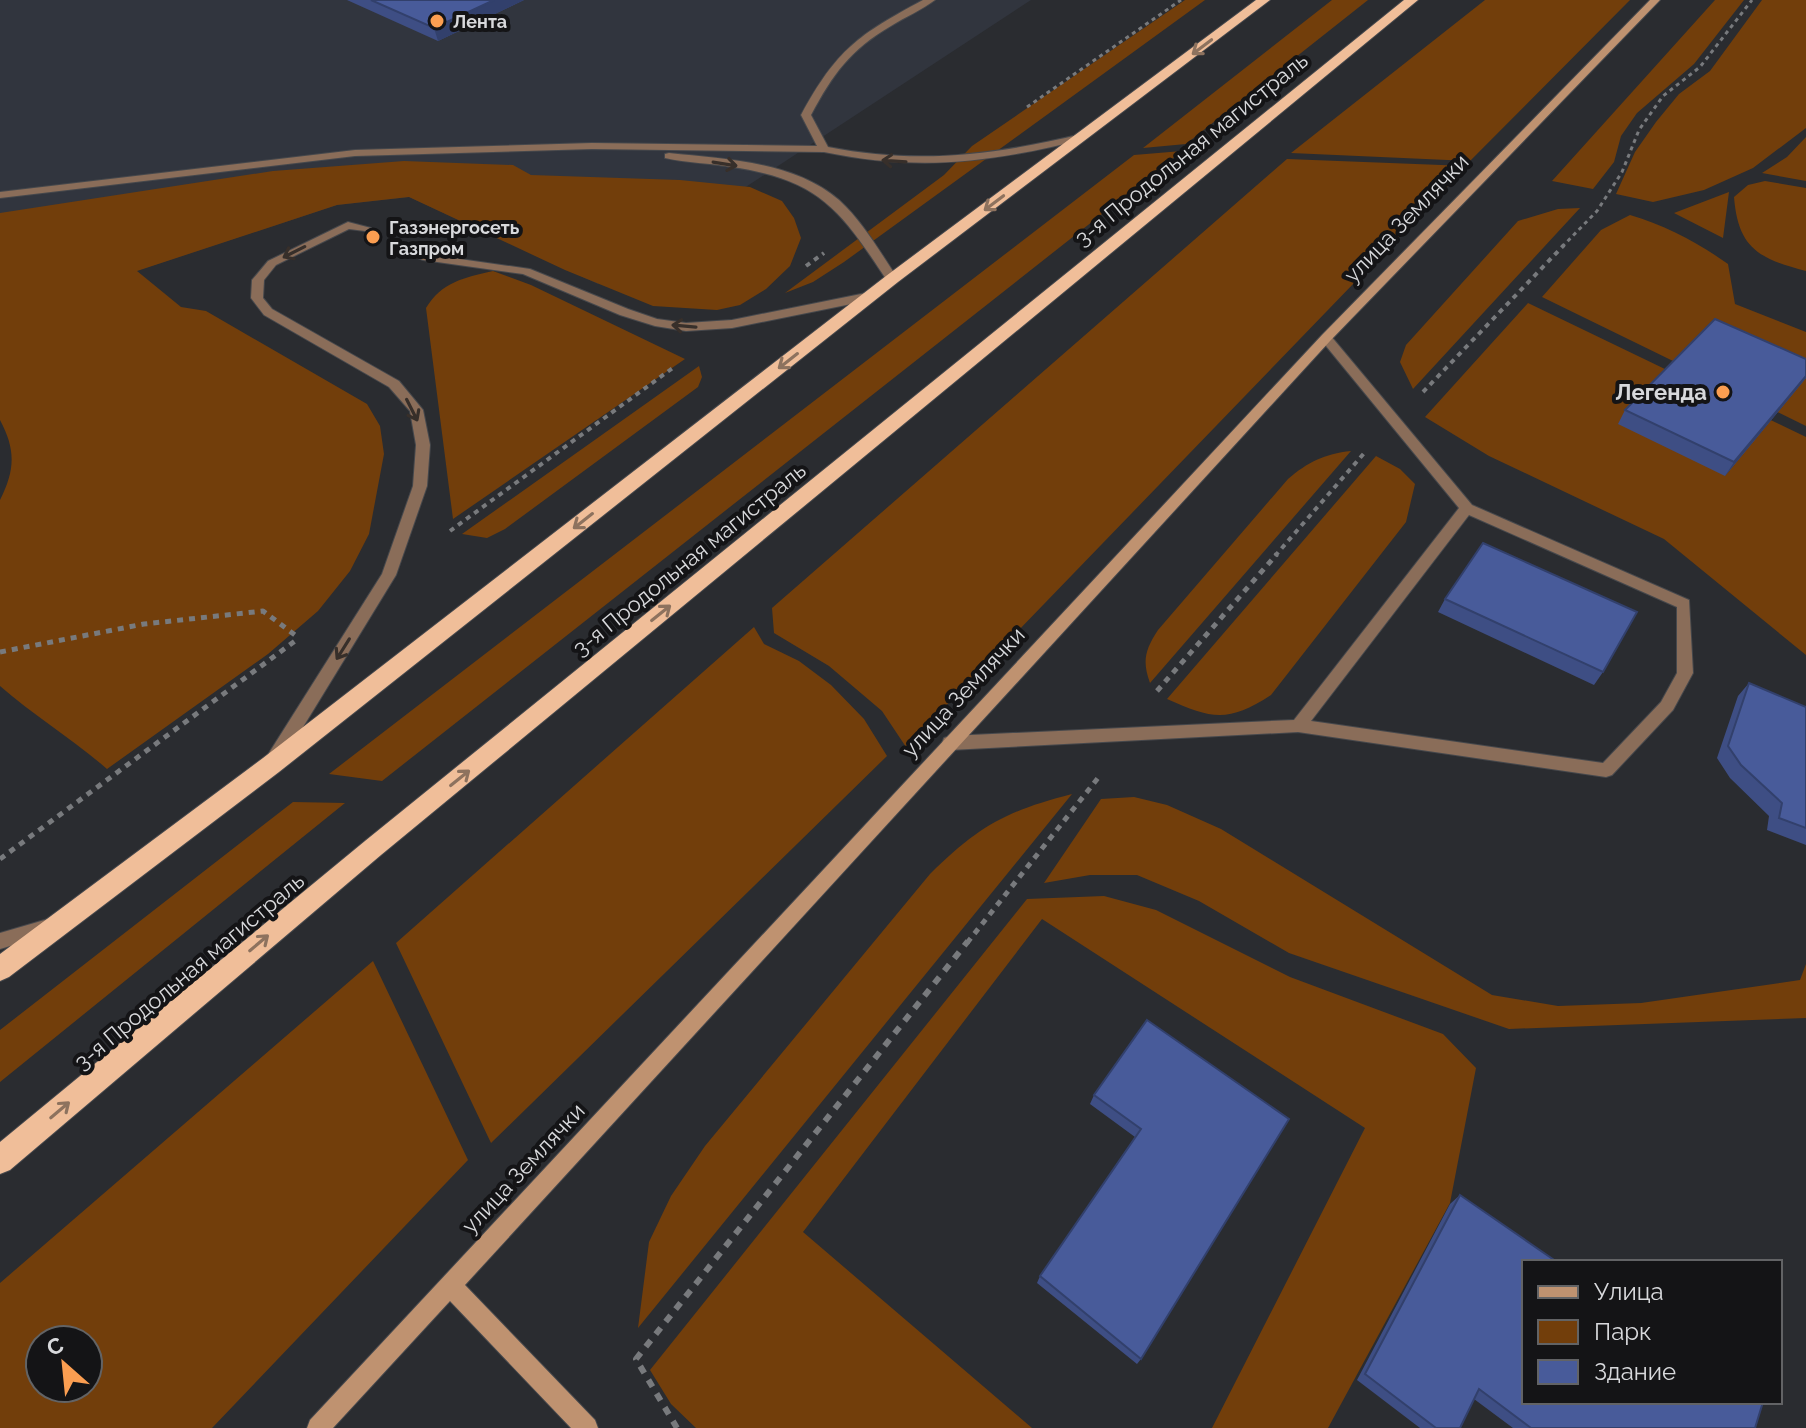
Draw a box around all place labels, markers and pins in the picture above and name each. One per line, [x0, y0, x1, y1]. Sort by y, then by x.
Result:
place label: Лента [453, 11, 507, 32]
marker: Лента [428, 12, 446, 30]
place label: Газэнергосеть Газпром [389, 217, 520, 259]
marker: Газэнергосеть Газпром [364, 228, 382, 246]
place label: Легенда [1615, 379, 1707, 405]
marker: Легенда [1714, 383, 1732, 401]

